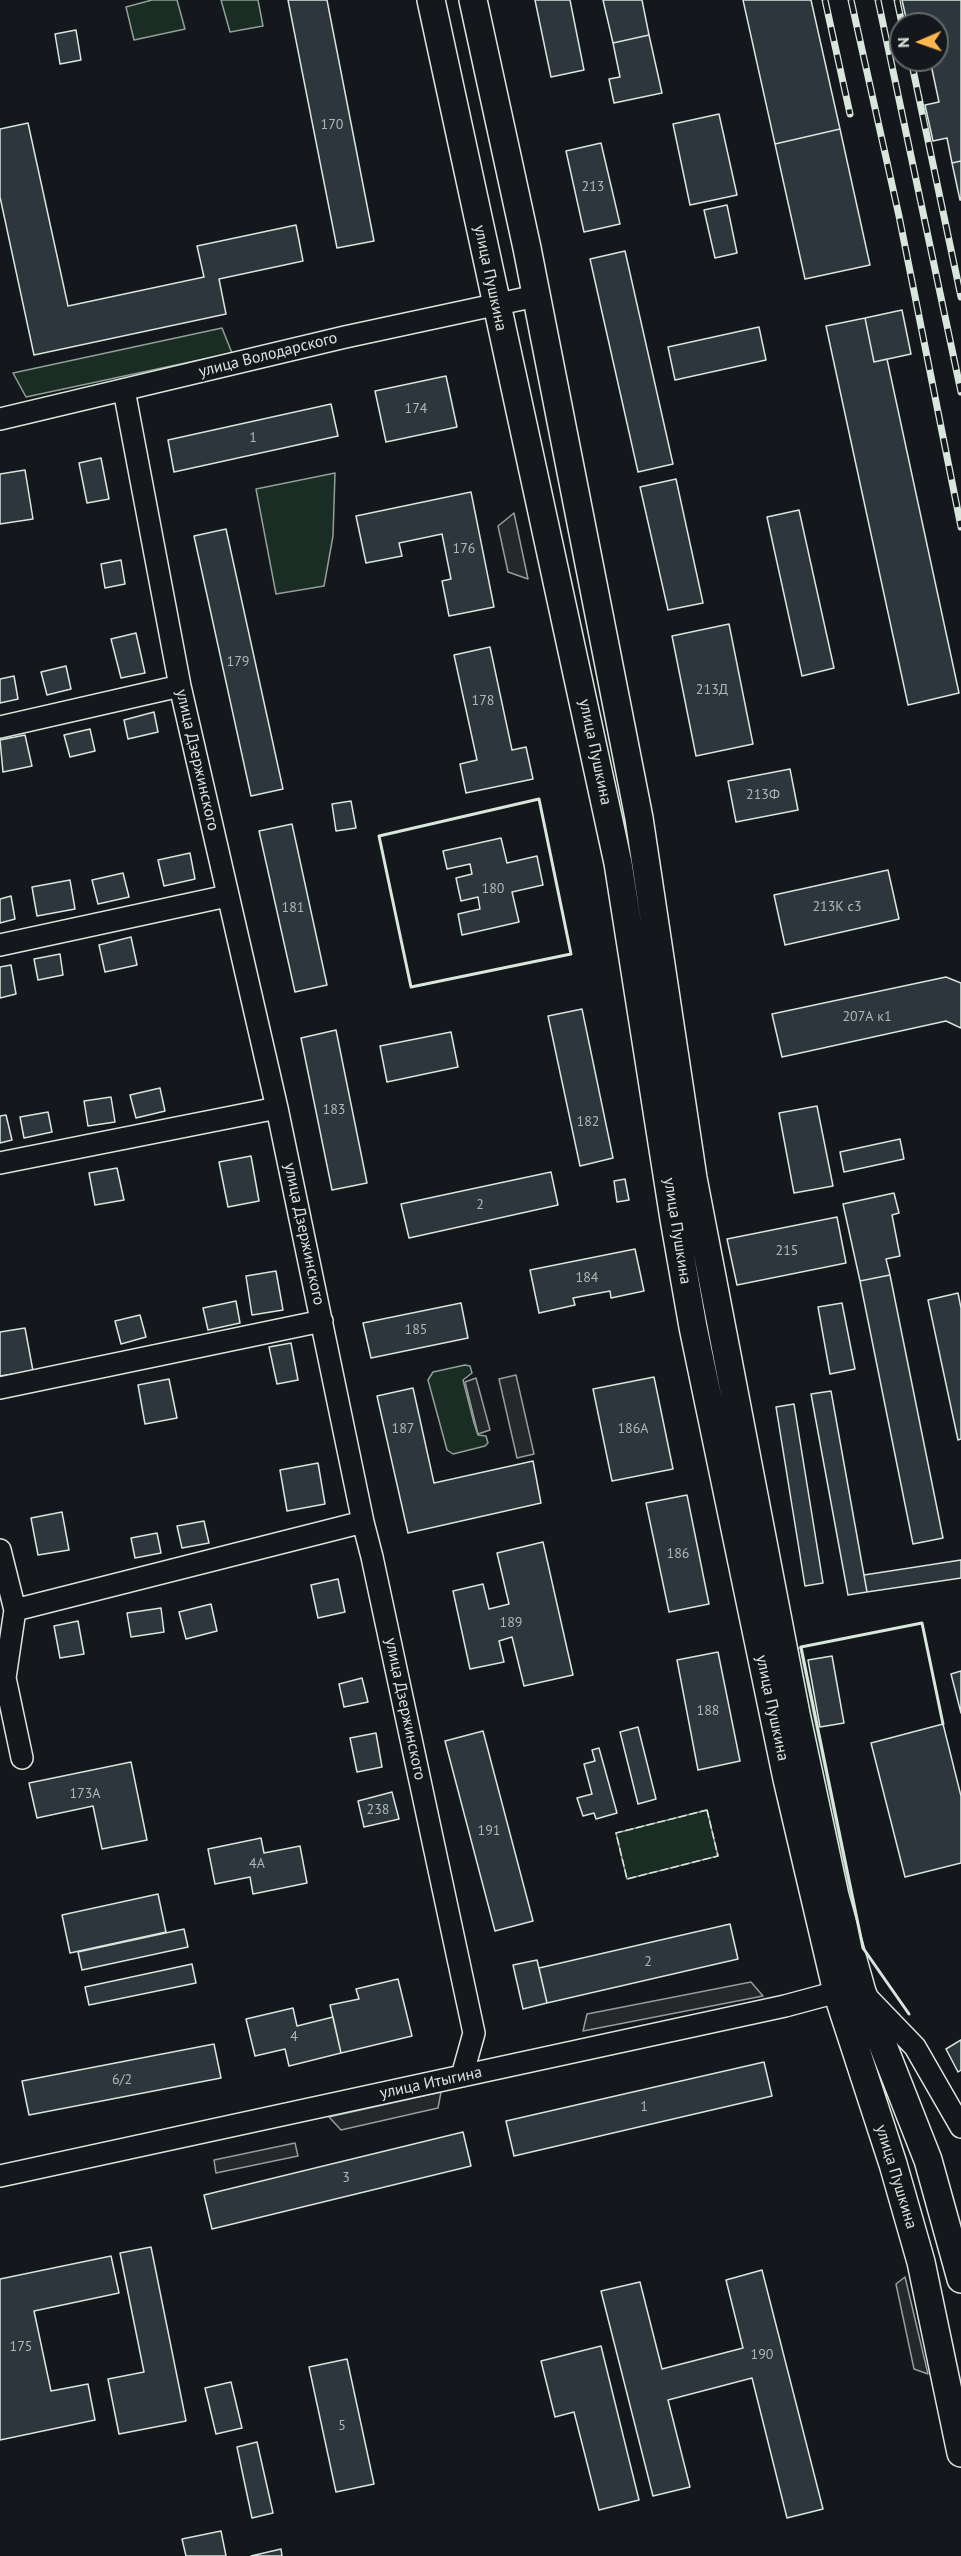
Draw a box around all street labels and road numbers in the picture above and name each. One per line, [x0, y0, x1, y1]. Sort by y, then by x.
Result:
street label: улица Пушкина [469, 223, 511, 333]
street label: улица Володарского [197, 328, 339, 382]
street label: улица Дзержинского [171, 687, 223, 833]
street label: улица Пушкина [574, 697, 616, 807]
street label: улица Дзержинского [280, 1161, 328, 1307]
street label: улица Пушкина [659, 1176, 695, 1286]
street label: улица Дзержинского [381, 1636, 429, 1782]
street label: улица Пушкина [751, 1653, 793, 1763]
street label: улица Итыгина [378, 2063, 484, 2103]
street label: улица Пушкина [871, 2123, 921, 2231]

